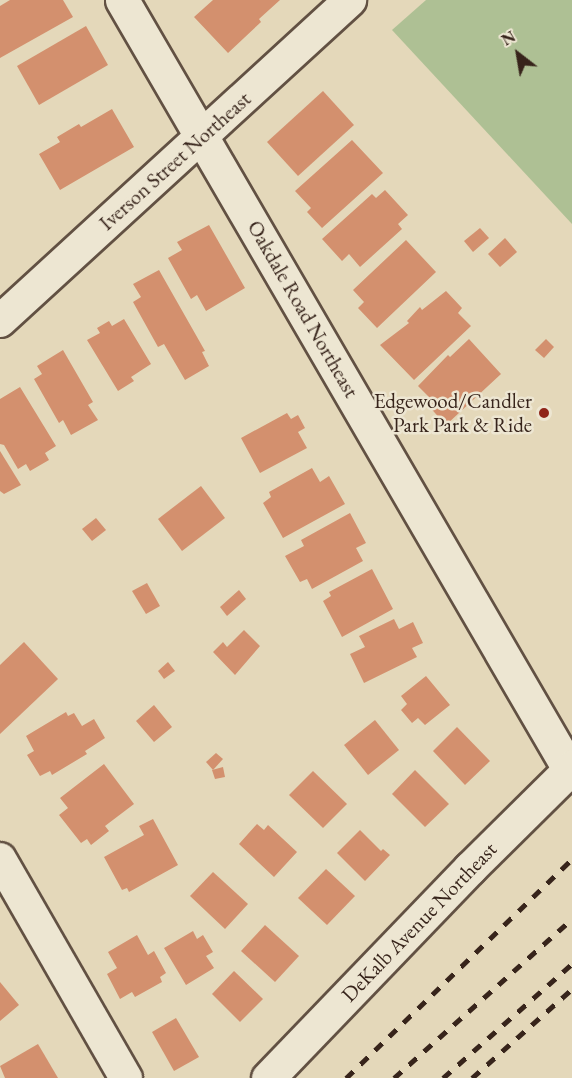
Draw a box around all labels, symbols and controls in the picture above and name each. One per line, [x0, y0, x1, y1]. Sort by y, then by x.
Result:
north arrow [488, 24, 548, 84]
text: N [498, 26, 519, 50]
street label: Iverson Street Northeast [94, 86, 256, 236]
street label: Oakdale Road Northeast [242, 216, 364, 402]
place label: Edgewood/Candler Park Park & Ride [374, 388, 532, 438]
marker: Edgewood/Candler Park Park & Ride [537, 406, 551, 420]
street label: DeKalb Avenue Northeast [336, 837, 502, 1007]

